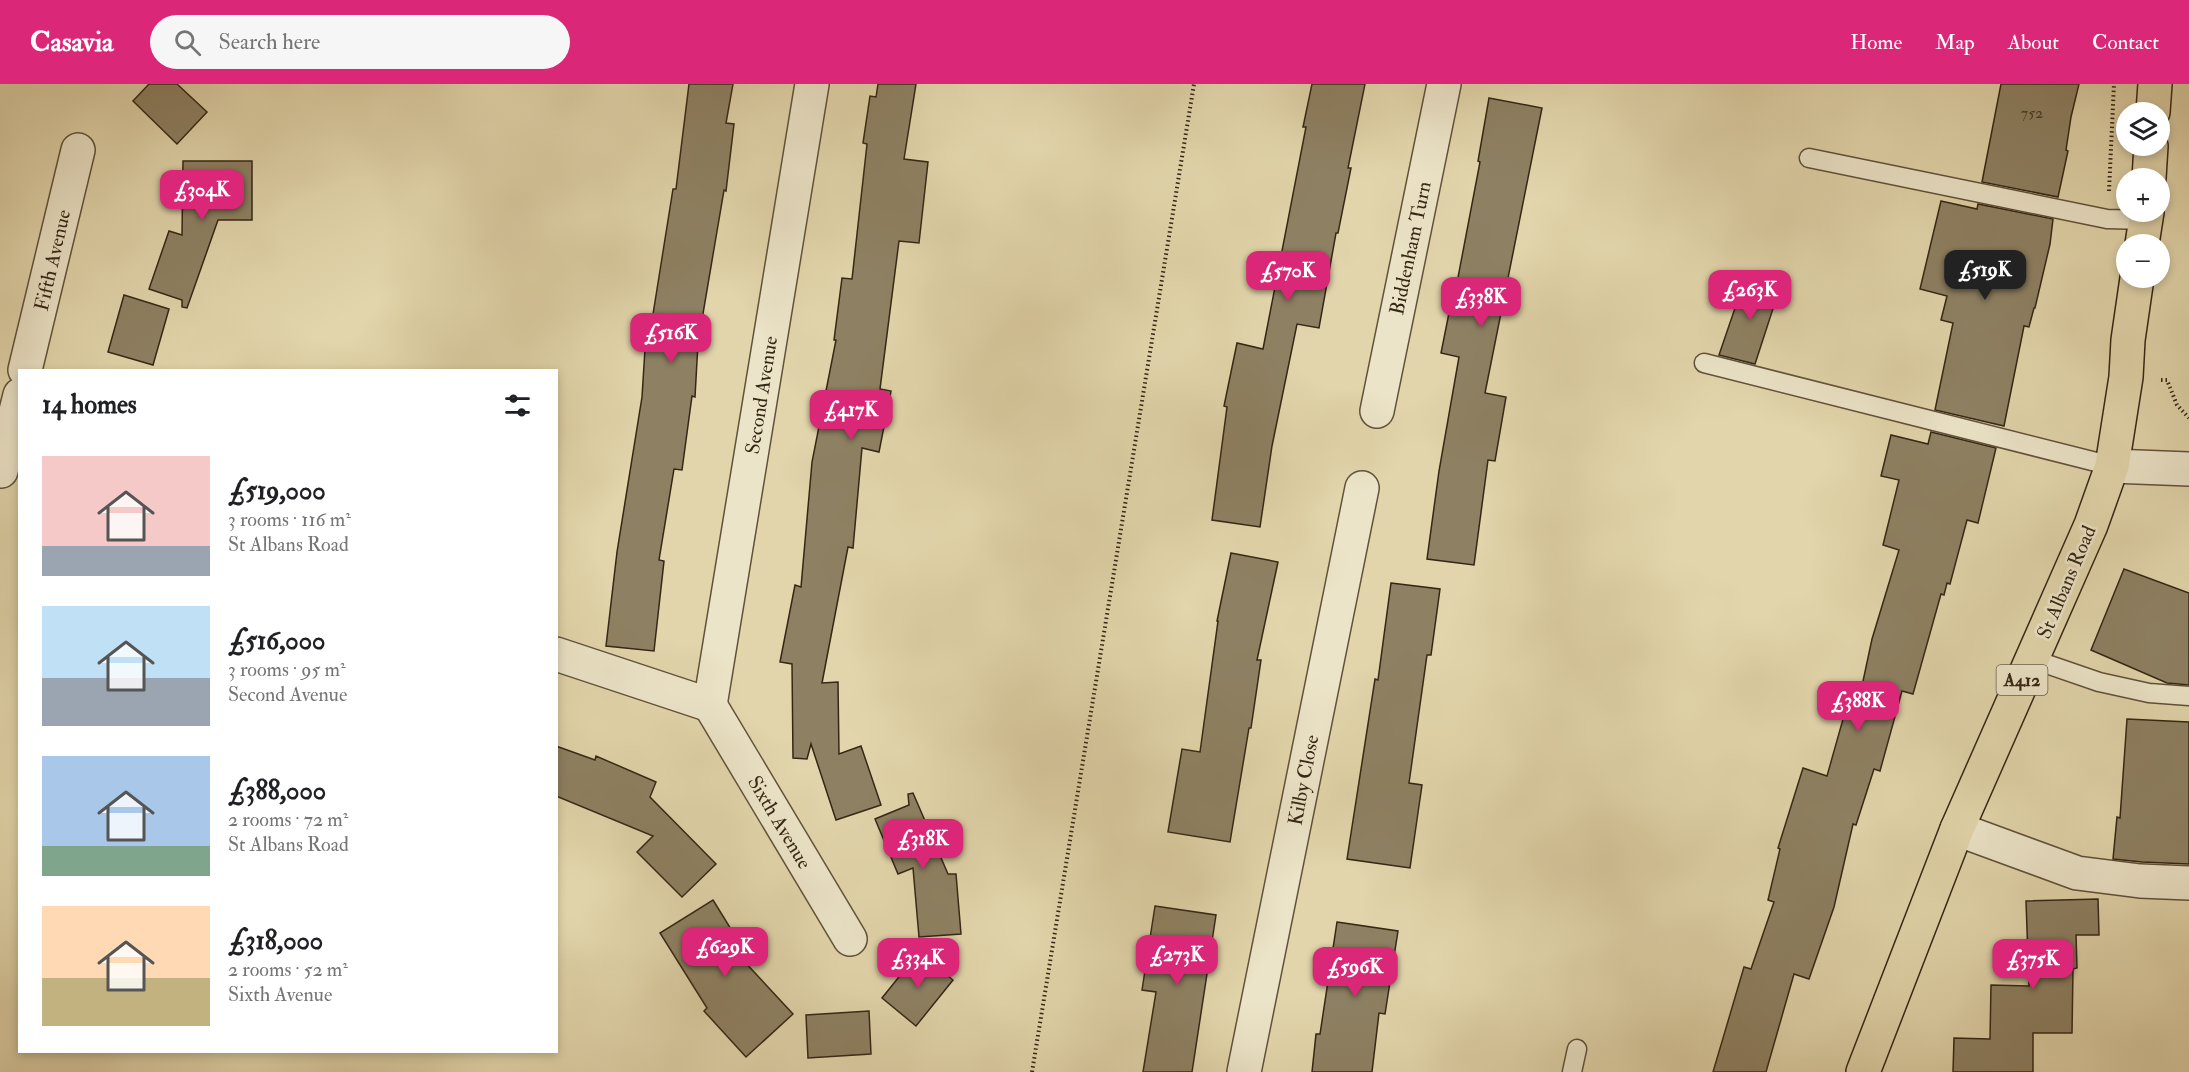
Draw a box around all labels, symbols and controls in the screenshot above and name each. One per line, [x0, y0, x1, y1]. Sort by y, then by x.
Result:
search box [150, 15, 570, 69]
text: Casavia [30, 25, 114, 60]
icon: search [171, 26, 204, 59]
text: Search here [219, 28, 320, 56]
text: Home [1850, 29, 1902, 56]
text: Map [1935, 29, 1975, 56]
text: About [2008, 29, 2059, 56]
text: Contact [2092, 29, 2159, 56]
map controls [2116, 102, 2170, 288]
button: layers [2116, 102, 2170, 156]
house number: 752 [2021, 103, 2043, 123]
button: + [2116, 168, 2170, 222]
pin: £304K [160, 170, 244, 221]
text: £304K [174, 177, 230, 202]
street label: Biddenham Turn [1384, 179, 1437, 317]
street label: Fifth Avenue [29, 207, 76, 313]
button: − [2116, 234, 2170, 288]
pin: £519K [1943, 250, 2027, 301]
pin: £570K [1246, 251, 1330, 302]
text: £519K [1958, 257, 2012, 282]
text: £570K [1260, 258, 1316, 283]
pin: £263K [1708, 270, 1792, 321]
pin: £338K [1439, 277, 1523, 328]
text: £263K [1722, 277, 1778, 302]
text: £338K [1455, 284, 1507, 309]
pin: £516K [629, 313, 713, 364]
text: £516K [644, 320, 698, 345]
street label: Second Avenue [740, 334, 783, 456]
text: 14 homes [42, 389, 137, 421]
icon: filters [501, 389, 534, 422]
pin: £417K [809, 390, 893, 441]
text: £417K [824, 397, 878, 422]
text: £519,000 [228, 475, 326, 507]
icon: home [90, 480, 162, 552]
text: 3 rooms · 116 m² [228, 507, 351, 532]
street label: St Albans Road [2031, 522, 2102, 643]
text: St Albans Road [228, 532, 349, 557]
text: £516,000 [228, 625, 325, 657]
icon: home [90, 630, 162, 702]
text: 3 rooms · 95 m² [228, 657, 346, 682]
road number: A412 [1996, 665, 2048, 695]
pin: £388K [1816, 681, 1900, 732]
text: Second Avenue [228, 682, 347, 707]
text: £388K [1831, 688, 1885, 713]
street label: Kilby Close [1282, 733, 1324, 827]
street label: Sixth Avenue [742, 771, 817, 873]
text: £388,000 [228, 775, 326, 807]
icon: home [90, 780, 162, 852]
text: 2 rooms · 72 m² [228, 807, 348, 832]
pin: £318K [881, 819, 965, 870]
text: £318K [897, 826, 949, 851]
text: St Albans Road [228, 832, 349, 857]
text: £318,000 [228, 925, 323, 957]
pin: £629K [683, 927, 767, 978]
icon: home [90, 930, 162, 1002]
text: £629K [696, 934, 754, 959]
pin: £273K [1135, 935, 1219, 986]
pin: £334K [876, 938, 960, 989]
pin: £375K [1991, 939, 2075, 990]
text: £273K [1150, 942, 1204, 967]
text: £334K [891, 945, 945, 970]
text: £375K [2006, 946, 2060, 971]
pin: £596K [1313, 947, 1397, 998]
text: £596K [1327, 954, 1383, 979]
text: 2 rooms · 52 m² [228, 957, 348, 982]
text: Sixth Avenue [228, 982, 332, 1007]

